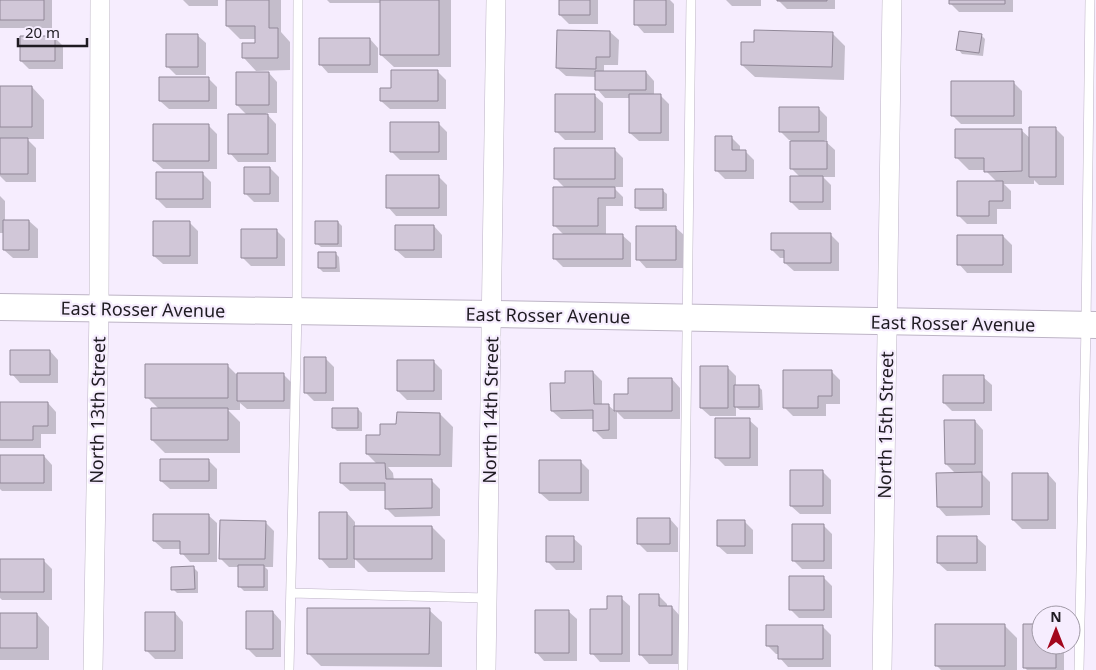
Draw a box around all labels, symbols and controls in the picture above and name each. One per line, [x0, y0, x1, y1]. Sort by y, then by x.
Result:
scale bar [18, 15, 86, 47]
text: 20 m [25, 22, 60, 42]
street label: East Rosser Avenue [60, 296, 226, 322]
street label: East Rosser Avenue [465, 302, 631, 328]
street label: East Rosser Avenue [870, 310, 1036, 336]
street label: North 13th Street [84, 336, 110, 484]
street label: North 14th Street [477, 336, 503, 484]
street label: North 15th Street [872, 351, 898, 499]
north arrow [1031, 605, 1081, 655]
text: N [1050, 607, 1062, 626]

